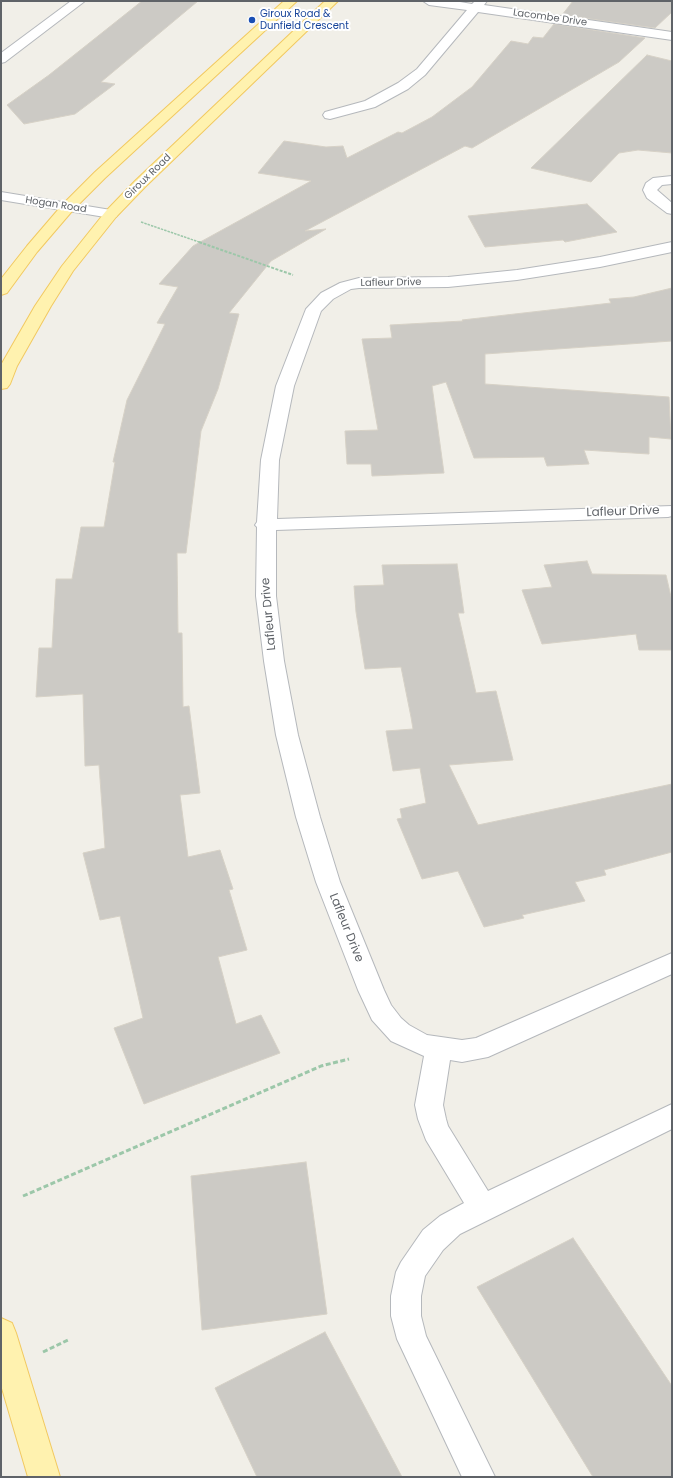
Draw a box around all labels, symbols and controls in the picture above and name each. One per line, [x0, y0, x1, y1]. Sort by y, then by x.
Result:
street label: Lacombe Drive [512, 7, 588, 29]
place label: Giroux Road & Dunfield Crescent [260, 8, 349, 32]
marker: Giroux Road & Dunfield Crescent [247, 15, 257, 25]
street label: Giroux Road [122, 152, 174, 202]
street label: Hogan Road [24, 194, 88, 216]
street label: Lafleur Drive [360, 276, 422, 290]
street label: Lafleur Drive [586, 504, 660, 520]
street label: Lafleur Drive [259, 577, 279, 651]
street label: Lafleur Drive [326, 891, 366, 965]

